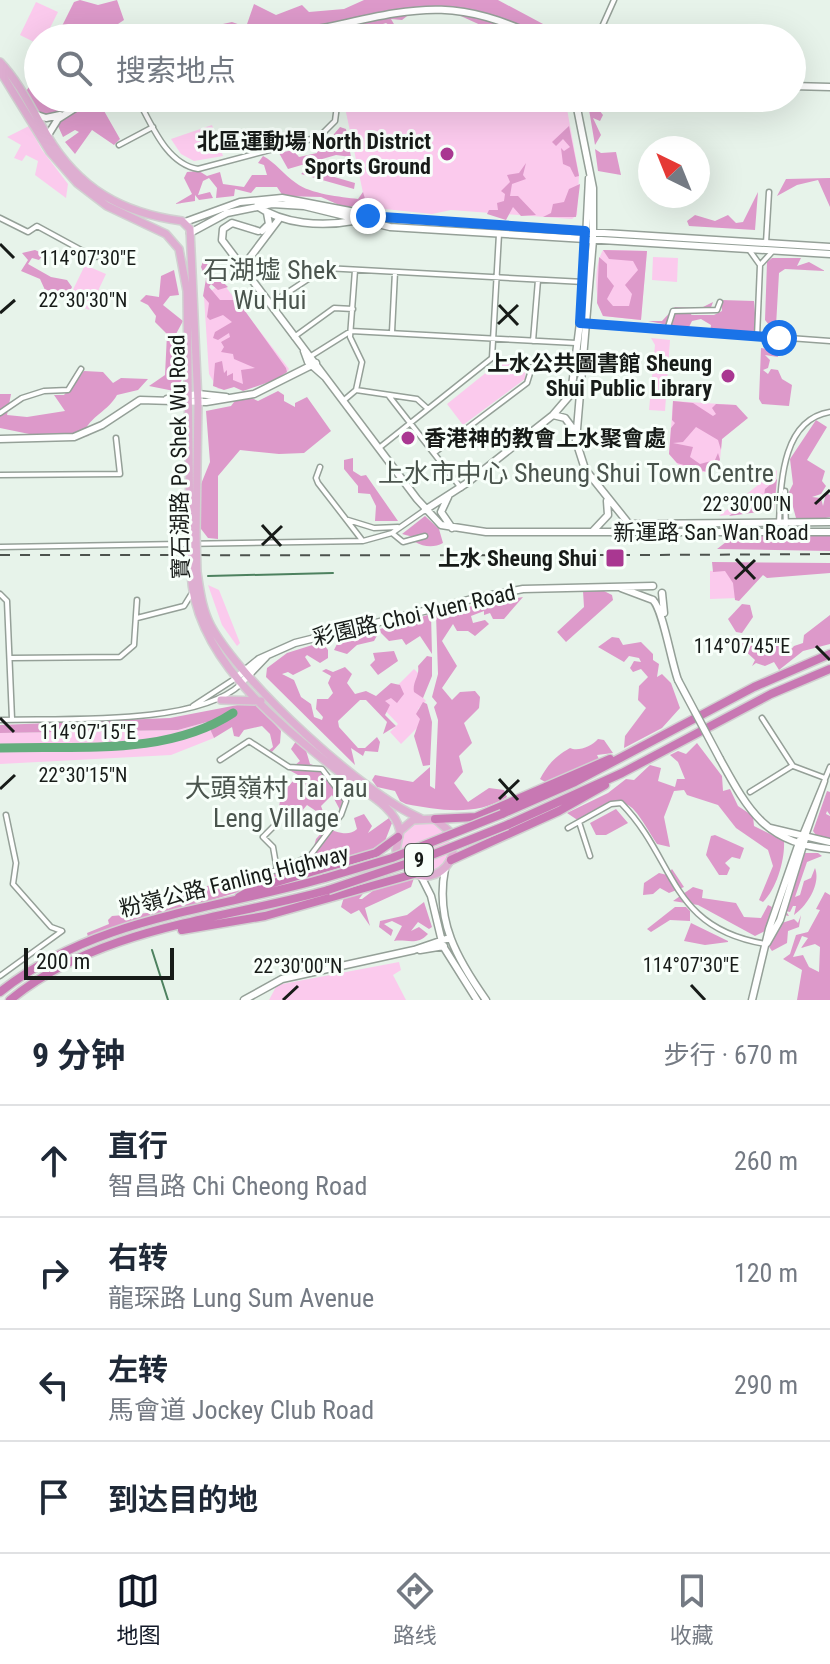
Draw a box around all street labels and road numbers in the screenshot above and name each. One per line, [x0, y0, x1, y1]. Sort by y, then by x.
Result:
street label: 寶石湖路 Po Shek Wu Road [164, 334, 194, 580]
street label: 新運路 San Wan Road [613, 520, 809, 545]
street label: 彩園路 Choi Yuen Road [310, 580, 518, 650]
street label: 粉嶺公路 Fanling Highway [117, 840, 351, 922]
road number: 9 [405, 844, 433, 876]

